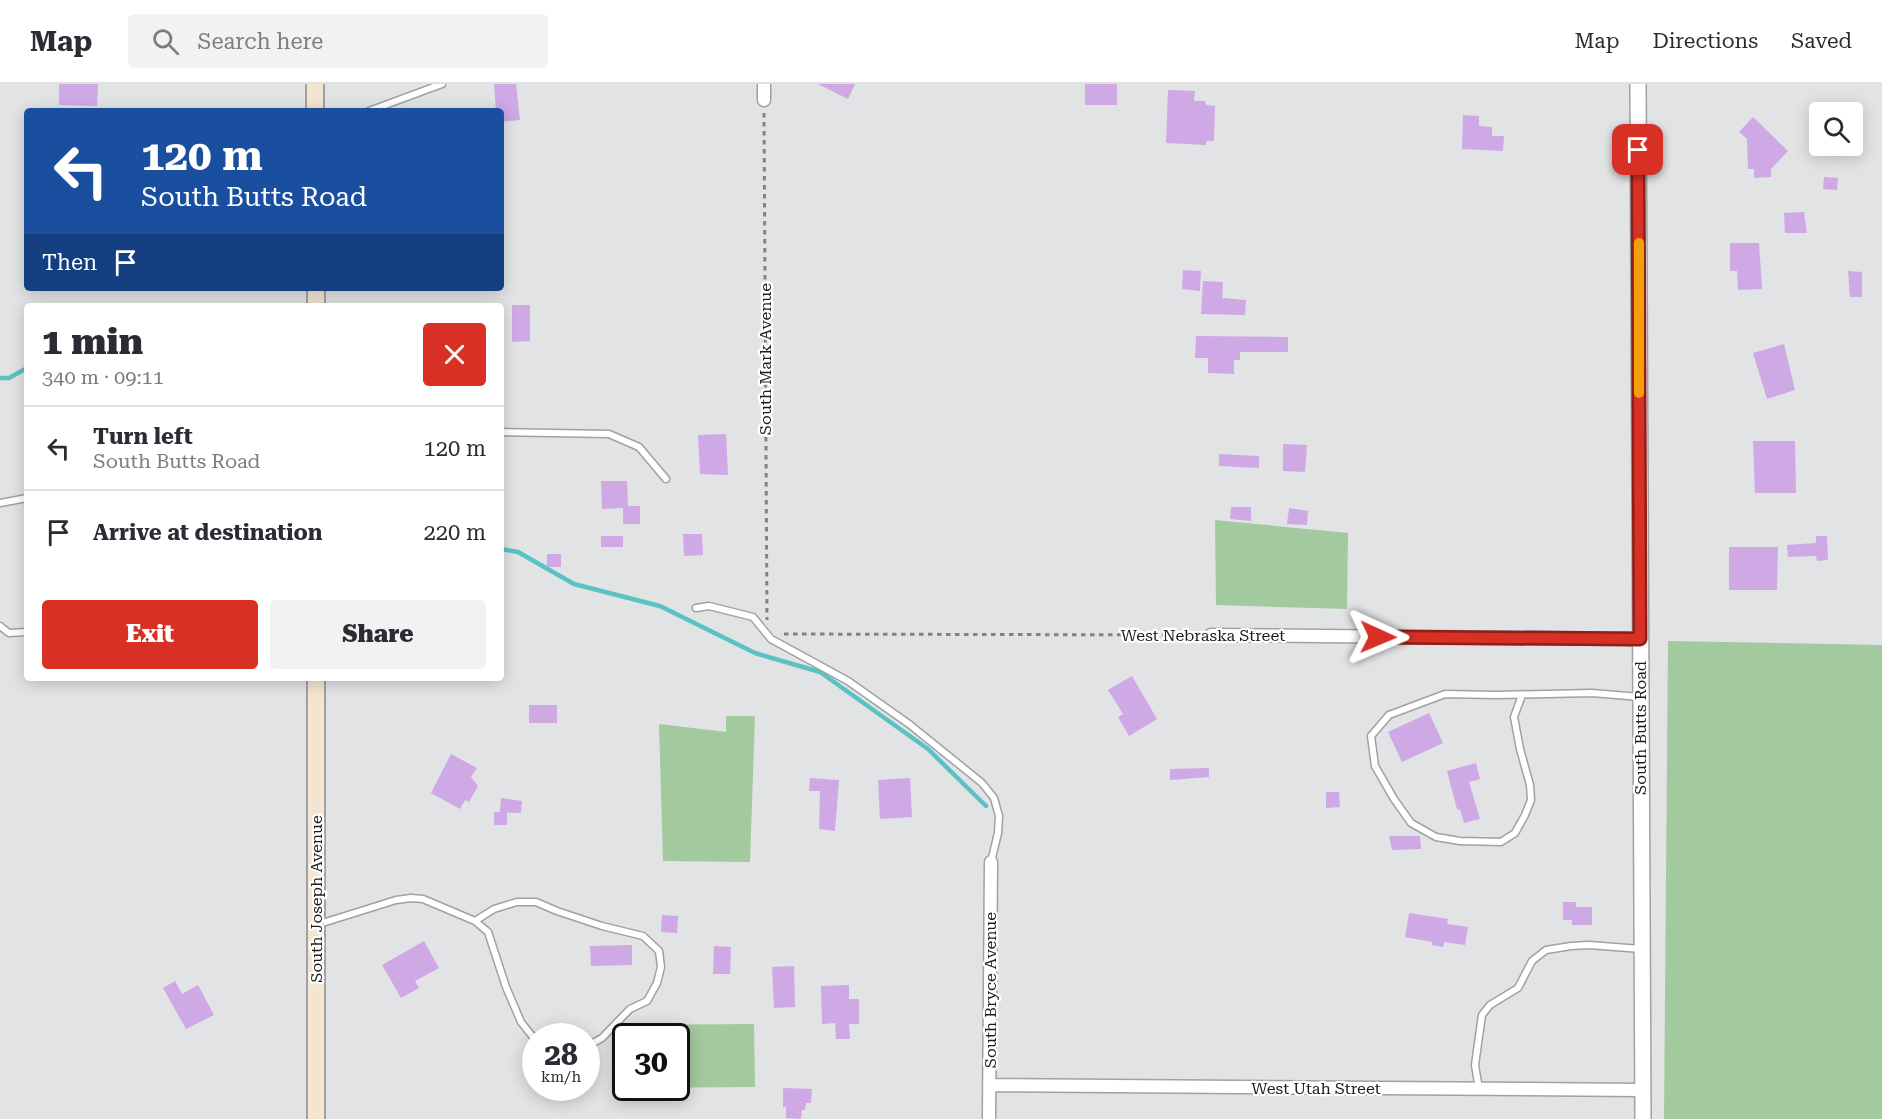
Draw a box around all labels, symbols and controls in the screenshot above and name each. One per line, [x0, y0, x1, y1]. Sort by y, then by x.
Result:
search box [128, 14, 548, 68]
text: Map [30, 25, 92, 58]
icon: search [149, 25, 182, 58]
text: Search here [197, 29, 323, 54]
text: Map [1575, 29, 1619, 53]
text: Directions [1652, 29, 1758, 53]
text: Saved [1791, 29, 1852, 53]
map controls [1809, 102, 1863, 156]
button: search [1809, 102, 1863, 156]
pin [1612, 124, 1663, 175]
text: 120 m [141, 131, 263, 180]
icon: left [42, 132, 120, 210]
icon: arrive [1621, 133, 1654, 166]
text: South Butts Road [141, 181, 367, 213]
icon: arrive [109, 246, 142, 279]
text: Then [42, 250, 97, 275]
street label: South Mark Avenue [756, 283, 775, 435]
text: 1 min [42, 321, 143, 363]
button: close [423, 323, 486, 386]
text: 340 m · 09:11 [42, 365, 164, 389]
text: Turn left [93, 424, 193, 449]
icon: left [42, 432, 75, 465]
text: 120 m [423, 436, 486, 461]
text: South Butts Road [93, 449, 260, 473]
icon: arrive [42, 516, 75, 549]
text: Arrive at destination [93, 520, 322, 545]
text: 220 m [423, 520, 486, 545]
button: Exit [42, 600, 258, 669]
button: Share [270, 600, 486, 669]
position arrow [1346, 605, 1410, 669]
street label: West Nebraska Street [1121, 626, 1285, 645]
street label: South Butts Road [1631, 661, 1650, 795]
street label: South Joseph Avenue [307, 815, 326, 983]
street label: South Bryce Avenue [981, 912, 1000, 1068]
speed limit sign: 30 [612, 1023, 690, 1101]
text: 28 [544, 1037, 578, 1072]
text: km/h [541, 1068, 581, 1086]
street label: West Utah Street [1251, 1079, 1381, 1098]

